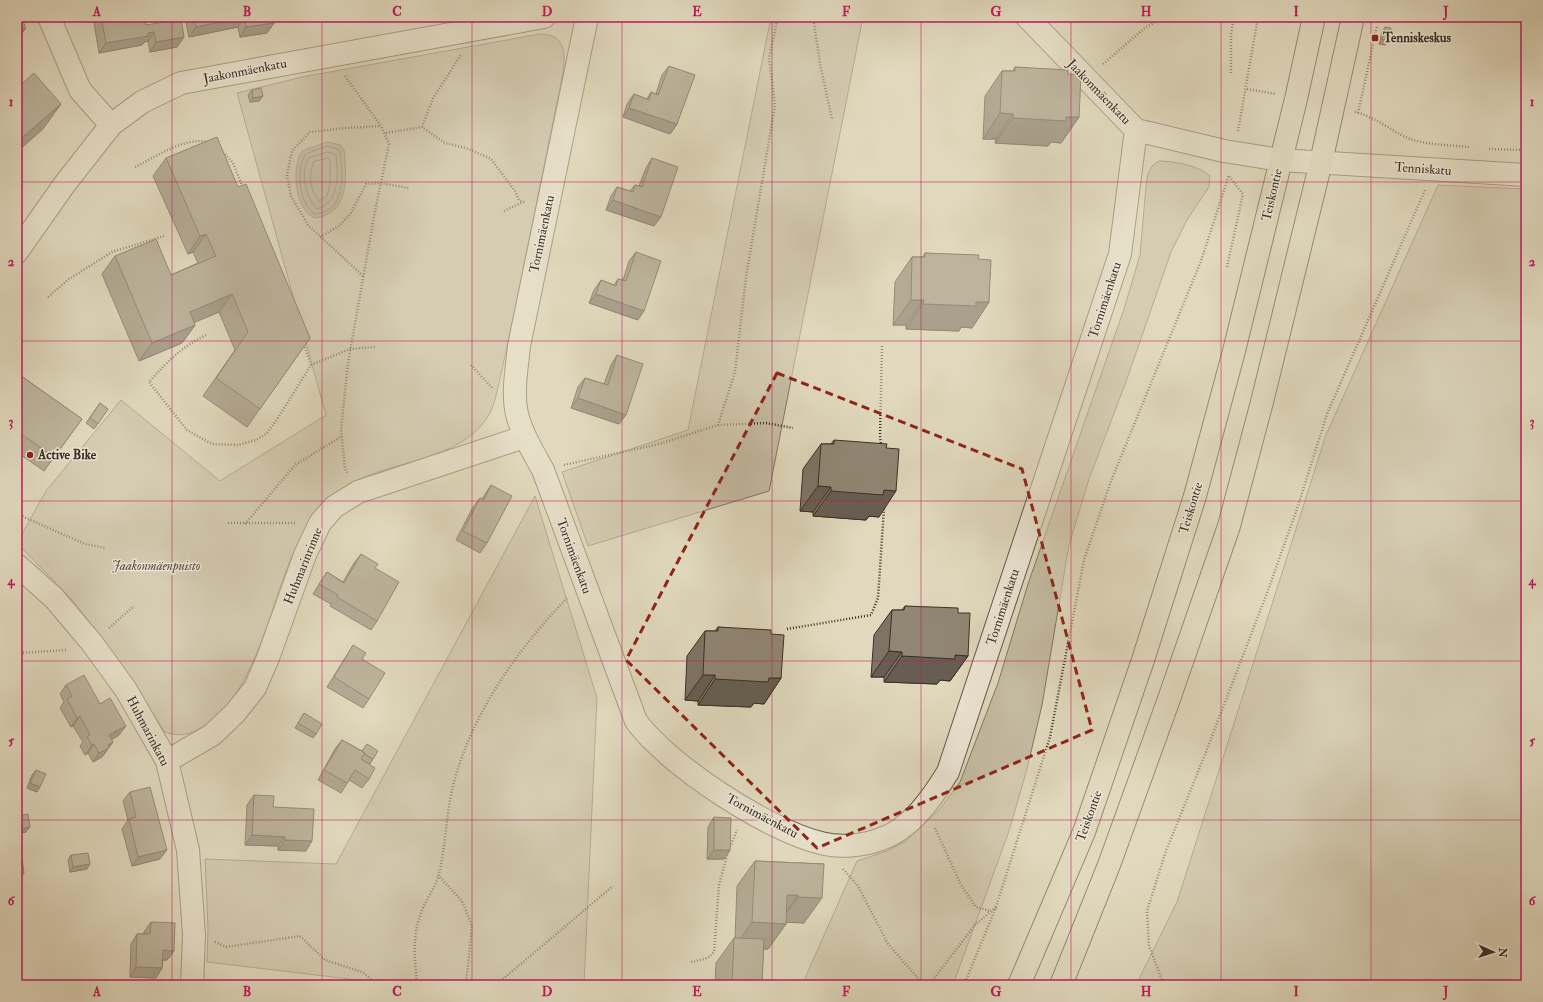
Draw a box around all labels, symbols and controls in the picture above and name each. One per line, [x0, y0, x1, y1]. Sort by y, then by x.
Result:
text: A [92, 4, 102, 20]
text: B [243, 4, 251, 20]
text: C [392, 4, 402, 20]
text: D [542, 4, 553, 20]
text: E [692, 4, 702, 20]
text: F [842, 4, 851, 20]
text: G [991, 4, 1002, 20]
text: H [1141, 4, 1152, 20]
text: I [1293, 4, 1299, 20]
text: J [1442, 4, 1449, 21]
place label: Tenniskeskus [1382, 30, 1452, 46]
marker: Tenniskeskus [1370, 33, 1380, 43]
street label: Jaakonmäenkatu [201, 55, 288, 87]
street label: Jaakonmäenkatu [1063, 55, 1134, 128]
text: 1 [9, 94, 14, 110]
text: 1 [1530, 94, 1535, 110]
street label: Tenniskatu [1394, 159, 1452, 179]
street label: Teiskontie [1258, 167, 1286, 223]
street label: Tornimäenkatu [526, 193, 558, 274]
text: 2 [8, 254, 15, 270]
text: 2 [1529, 254, 1536, 270]
street label: Tornimäenkatu [1085, 260, 1125, 340]
text: 3 [9, 414, 14, 430]
text: 3 [1530, 414, 1535, 430]
place label: Active Bike [37, 447, 97, 463]
marker: Active Bike [25, 450, 35, 460]
street label: Teiskontie [1176, 480, 1207, 536]
street label: Tornimäenkatu [553, 516, 595, 596]
street label: Huhmarinrinne [280, 525, 326, 607]
park label: Jaakonmäenpuisto [112, 558, 201, 574]
street label: Tornimäenkatu [983, 567, 1023, 647]
text: 4 [6, 573, 15, 589]
text: 4 [1527, 573, 1536, 589]
street label: Huhmarinkatu [123, 693, 173, 769]
text: 5 [8, 733, 14, 749]
text: 5 [1529, 733, 1535, 749]
street label: Teiskontie [1072, 788, 1106, 844]
street label: Tornimäenkatu [723, 790, 801, 842]
text: 6 [8, 893, 16, 909]
text: 6 [1529, 893, 1537, 909]
north arrow [1473, 932, 1513, 972]
text: N [1496, 946, 1509, 959]
text: A [92, 984, 102, 1000]
text: B [243, 984, 251, 1000]
text: C [392, 984, 402, 1000]
text: D [542, 984, 553, 1000]
text: E [692, 984, 702, 1000]
text: F [842, 984, 851, 1000]
text: G [991, 984, 1002, 1000]
text: H [1141, 984, 1152, 1000]
text: I [1293, 984, 1299, 1000]
text: J [1442, 984, 1449, 1001]

